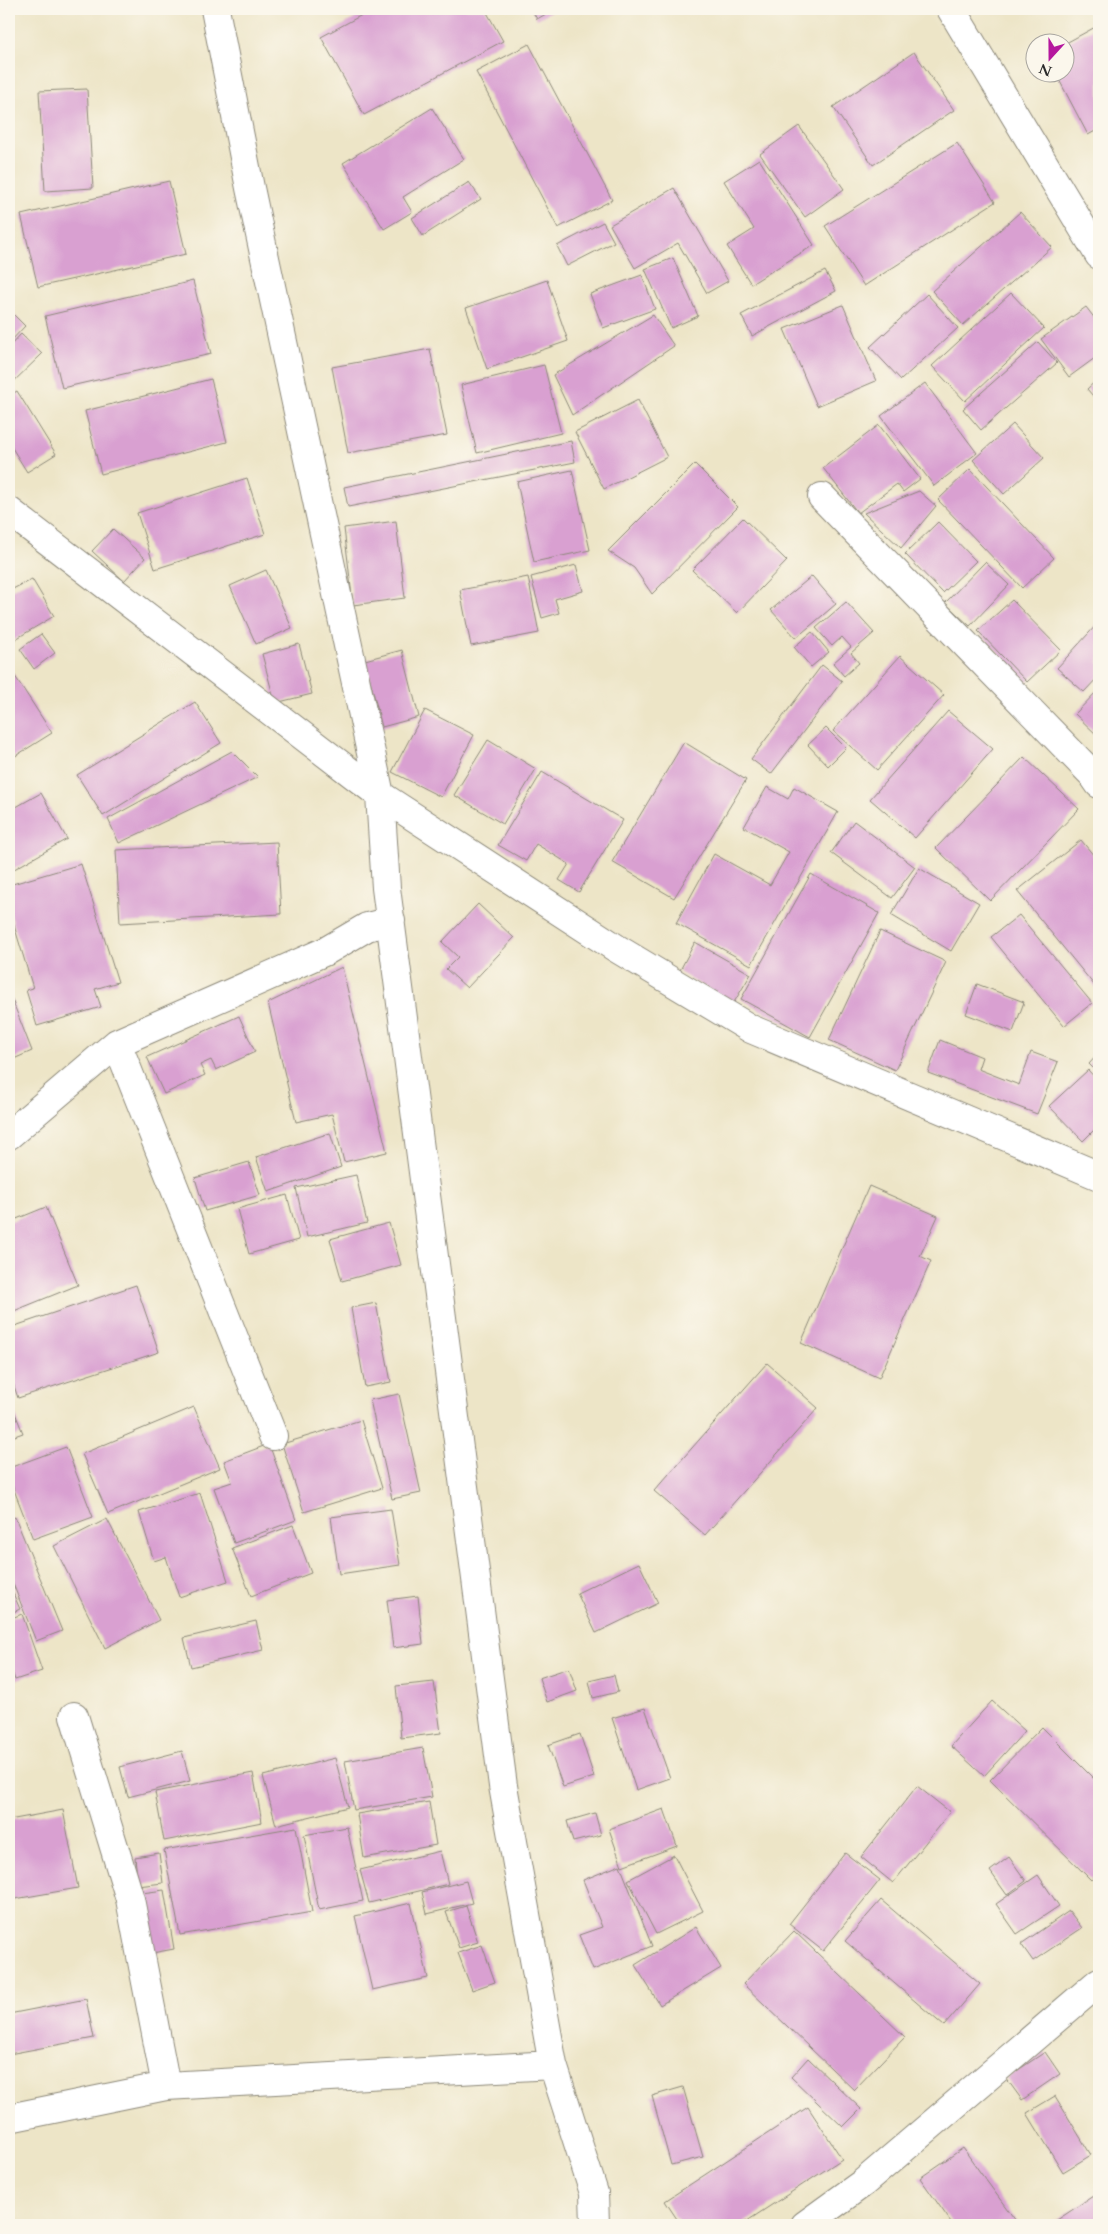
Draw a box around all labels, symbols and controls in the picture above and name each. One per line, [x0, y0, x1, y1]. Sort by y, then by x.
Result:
north arrow [1026, 32, 1076, 82]
text: N [1036, 59, 1055, 81]

